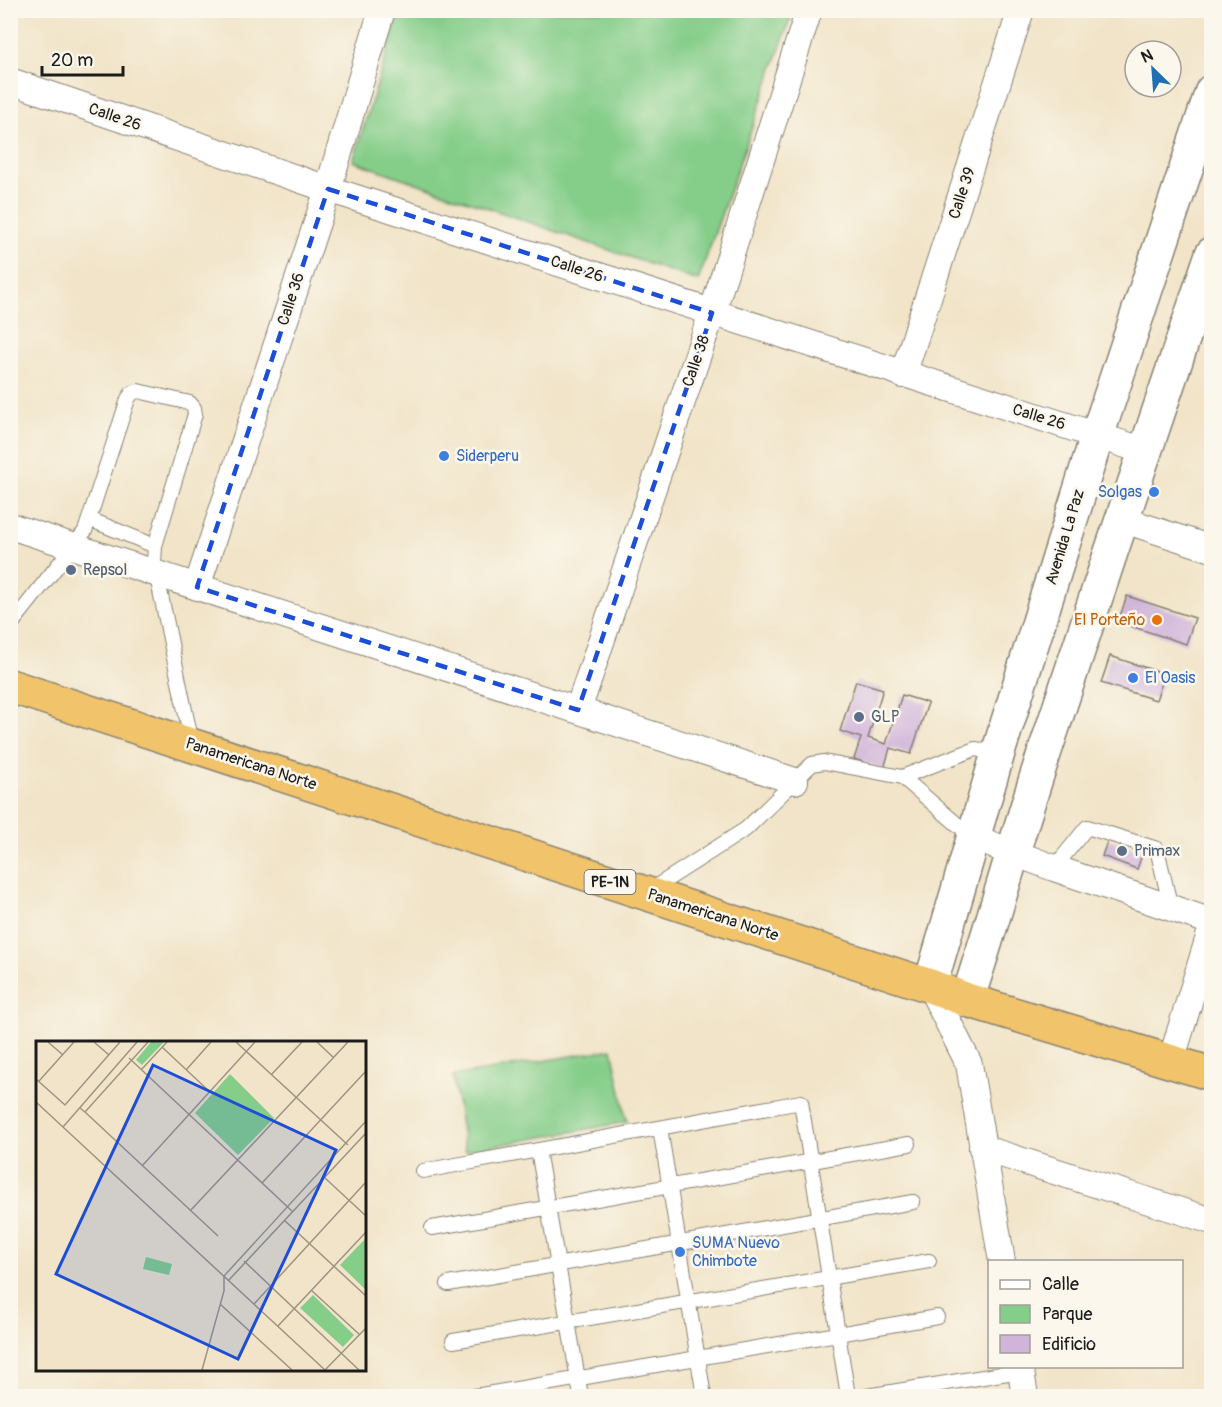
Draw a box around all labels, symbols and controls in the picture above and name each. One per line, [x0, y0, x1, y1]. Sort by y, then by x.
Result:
scale bar [42, 39, 123, 77]
north arrow [1123, 39, 1183, 99]
text: N [1138, 45, 1156, 68]
text: 20 m [51, 49, 93, 72]
street label: Calle 26 [86, 99, 144, 135]
street label: Calle 39 [944, 164, 980, 222]
street label: Calle 26 [548, 251, 606, 287]
street label: Calle 36 [273, 270, 309, 328]
street label: Calle 38 [678, 333, 714, 389]
street label: Calle 26 [1010, 399, 1068, 435]
place label: Siderperu [456, 446, 519, 466]
marker: Siderperu [437, 449, 451, 463]
place label: Solgas [1098, 482, 1142, 502]
marker: Solgas [1147, 485, 1161, 499]
street label: Avenida La Paz [1041, 487, 1089, 587]
place label: Repsol [83, 560, 127, 580]
marker: Repsol [64, 563, 78, 577]
place label: El Porteño [1074, 610, 1145, 630]
marker: El Porteño [1150, 613, 1164, 627]
place label: El Oasis [1145, 668, 1195, 688]
marker: El Oasis [1126, 671, 1140, 685]
place label: GLP [871, 707, 900, 727]
marker: GLP [852, 710, 866, 724]
street label: Panamericana Norte [183, 733, 319, 795]
place label: Primax [1134, 841, 1180, 861]
marker: Primax [1115, 844, 1129, 858]
road number: PE-1N [584, 870, 636, 894]
street label: Panamericana Norte [645, 884, 781, 946]
inset map [36, 1041, 366, 1371]
place label: SUMA Nuevo Chimbote [692, 1233, 780, 1271]
marker: SUMA Nuevo Chimbote [673, 1245, 687, 1259]
legend [988, 1260, 1183, 1368]
text: Calle [1042, 1273, 1079, 1296]
text: Parque [1042, 1303, 1092, 1326]
text: Edificio [1042, 1333, 1096, 1356]

